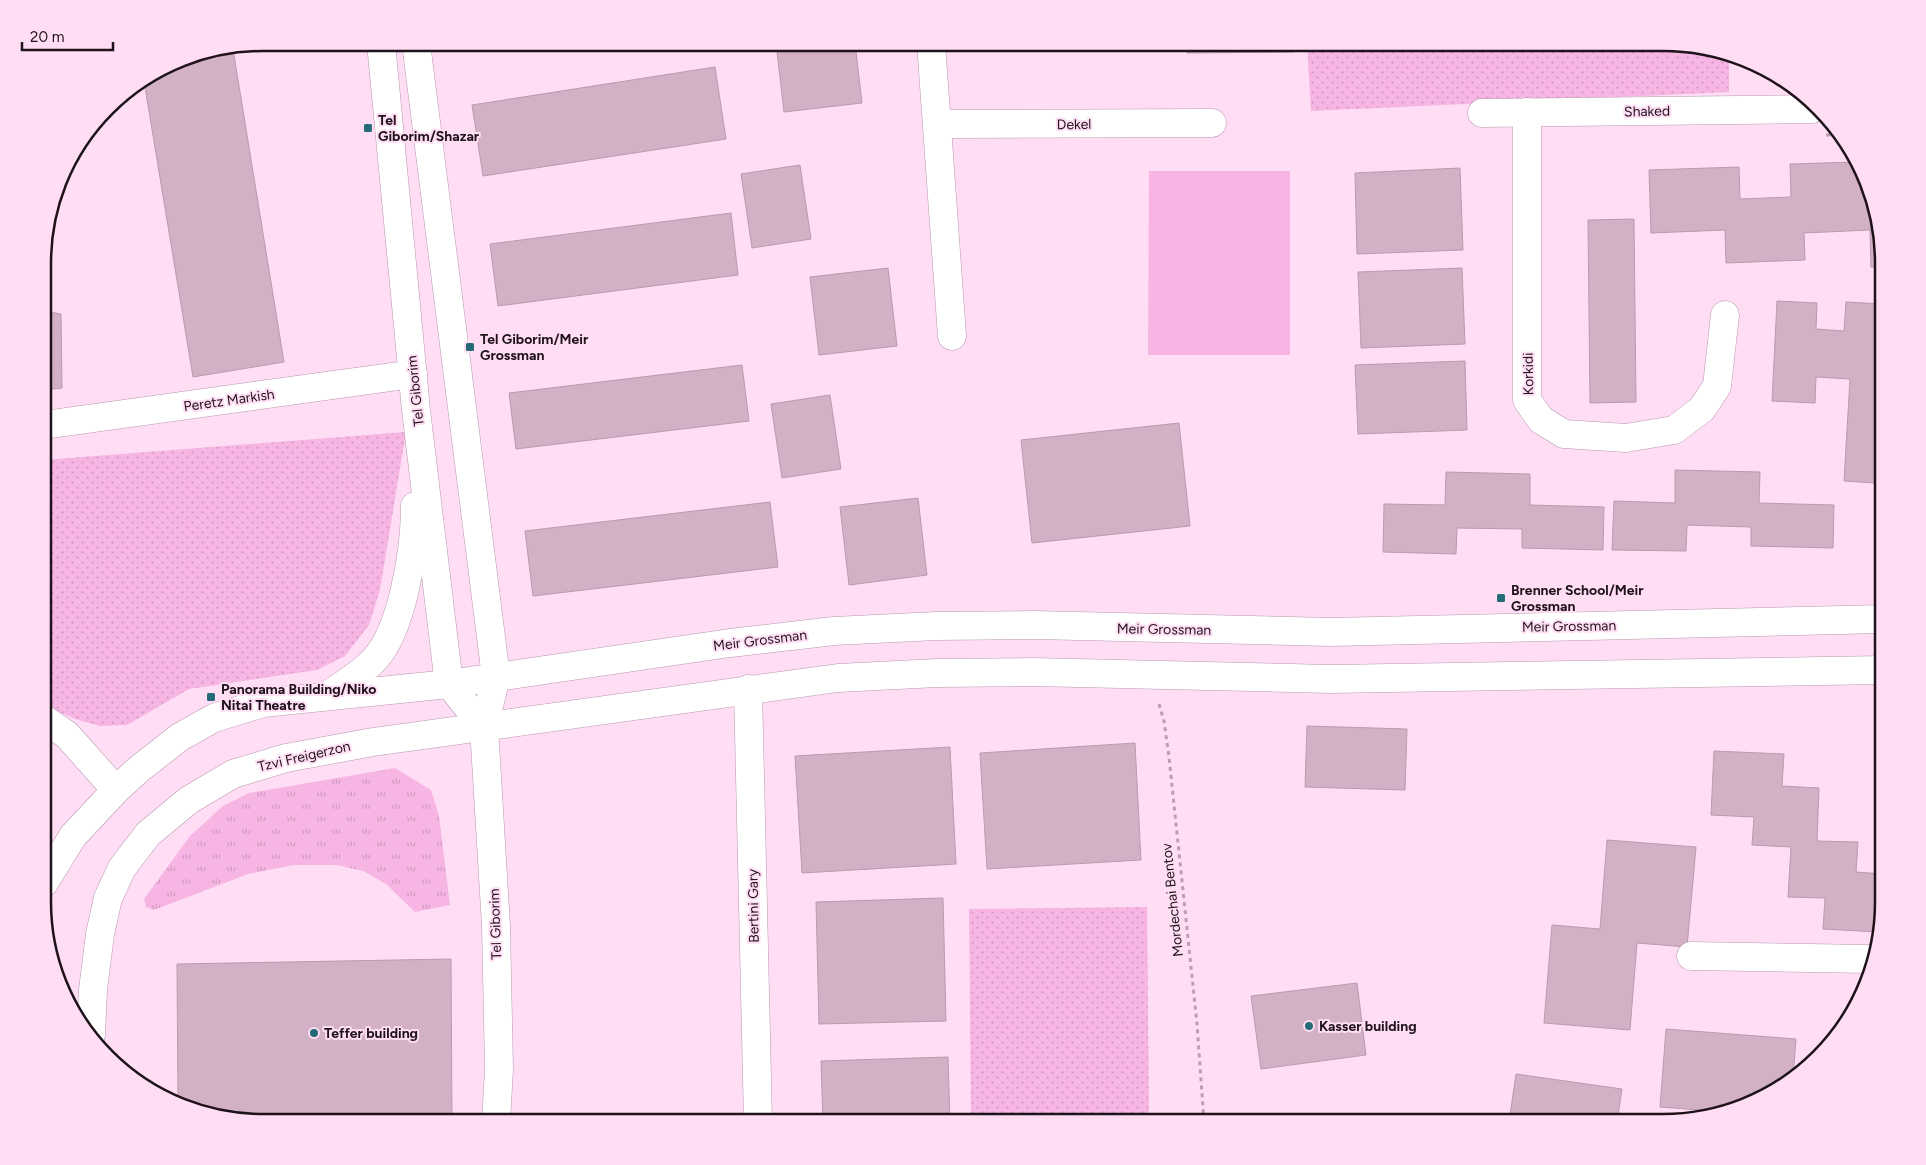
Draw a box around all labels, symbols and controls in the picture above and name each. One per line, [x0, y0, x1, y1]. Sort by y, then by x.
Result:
scale bar [22, 20, 114, 52]
text: 20 m [30, 28, 64, 46]
street label: Shaked [1624, 103, 1670, 120]
place label: Tel Giborim/Shazar [378, 112, 480, 145]
street label: Dekel [1057, 116, 1091, 133]
marker: Tel Giborim/Shazar [362, 122, 374, 134]
place label: Tel Giborim/Meir Grossman [480, 331, 589, 364]
marker: Tel Giborim/Meir Grossman [464, 341, 476, 353]
street label: Korkidi [1520, 352, 1537, 396]
street label: Tel Giborim [403, 355, 428, 427]
street label: Peretz Markish [182, 386, 276, 415]
place label: Brenner School/Meir Grossman [1511, 582, 1644, 615]
marker: Brenner School/Meir Grossman [1495, 592, 1507, 604]
street label: Meir Grossman [1522, 617, 1617, 636]
street label: Meir Grossman [1117, 620, 1211, 639]
street label: Meir Grossman [712, 626, 808, 655]
place label: Panorama Building/Niko Nitai Theatre [221, 681, 376, 714]
marker: Panorama Building/Niko Nitai Theatre [205, 691, 217, 703]
street label: Tzvi Freigerzon [256, 738, 352, 775]
street label: Mordechai Bentov [1158, 842, 1187, 958]
street label: Bertini Gary [744, 868, 763, 943]
street label: Tel Giborim [486, 888, 505, 960]
place label: Kasser building [1319, 1018, 1417, 1035]
marker: Kasser building [1303, 1020, 1315, 1032]
place label: Teffer building [324, 1025, 418, 1042]
marker: Teffer building [308, 1027, 320, 1039]

